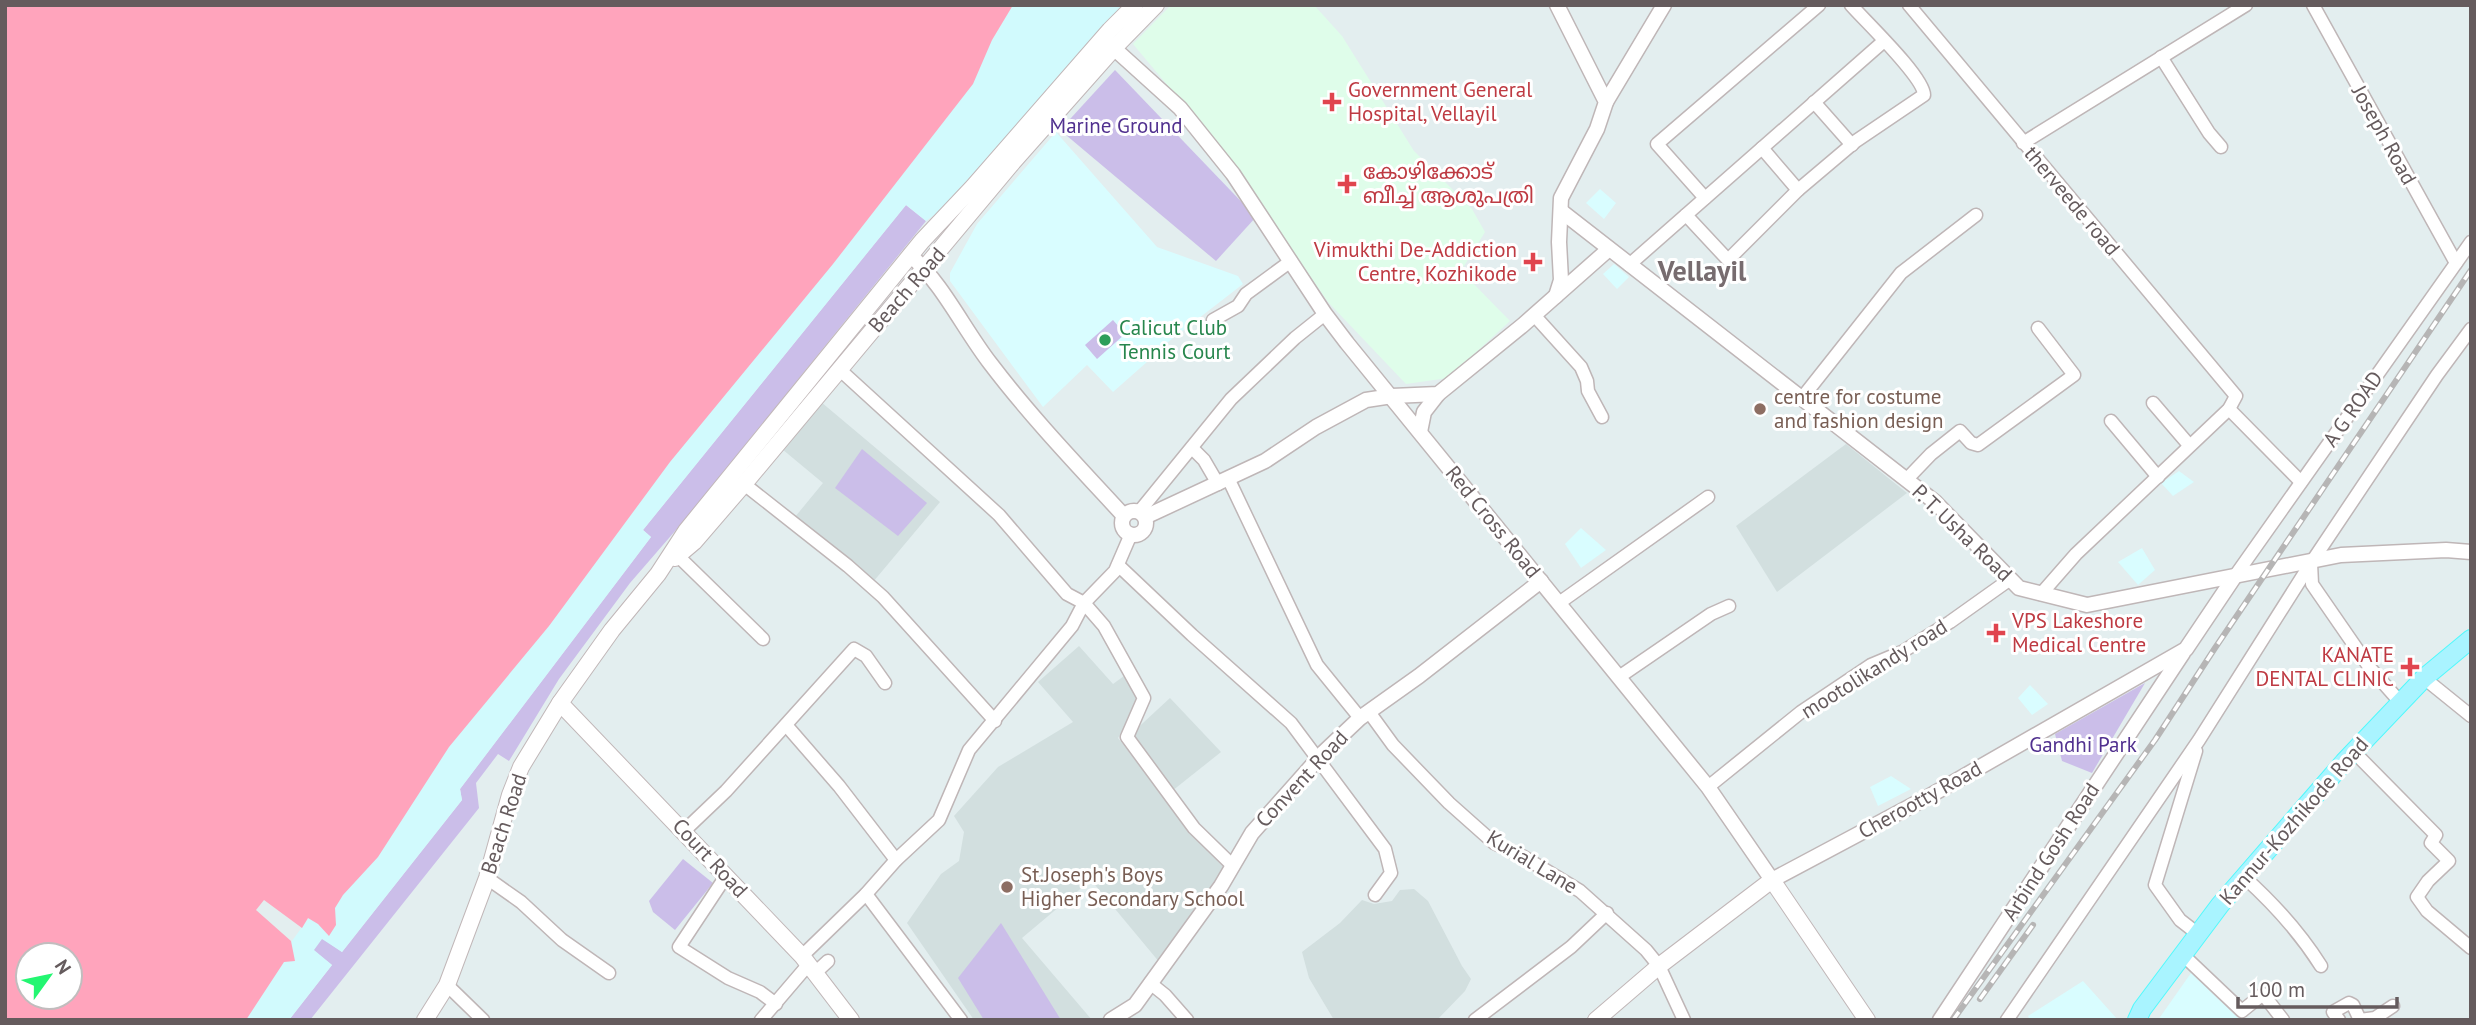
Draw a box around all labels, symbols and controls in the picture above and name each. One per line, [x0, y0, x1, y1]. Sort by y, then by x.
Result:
place label: Government General Hospital, Vellayil [1348, 76, 1532, 127]
street label: Joseph Road [2346, 79, 2423, 189]
marker: Government General Hospital, Vellayil [1322, 92, 1342, 112]
park label: Marine Ground [1050, 112, 1182, 139]
street label: therveede road [2019, 140, 2126, 261]
place label: കോഴിക്കോട് ബീച്ച് ആശുപത്രി [1363, 158, 1534, 209]
marker: കോഴിക്കോട് ബീച്ച് ആശുപത്രി [1337, 174, 1357, 194]
place label: Vimukthi De-Addiction Centre, Kozhikode [1313, 236, 1517, 287]
street label: Beach Road [862, 241, 951, 338]
marker: Vimukthi De-Addiction Centre, Kozhikode [1523, 252, 1543, 272]
district label: Vellayil [1657, 252, 1747, 289]
place label: Calicut Club Tennis Court [1119, 314, 1230, 365]
marker: Calicut Club Tennis Court [1097, 332, 1113, 348]
street label: A G ROAD [2317, 365, 2389, 452]
place label: centre for costume and fashion design [1774, 383, 1943, 434]
marker: centre for costume and fashion design [1752, 401, 1768, 417]
street label: Red Cross Road [1440, 460, 1547, 583]
street label: P. T. Usha Road [1906, 478, 2018, 587]
place label: VPS Lakeshore Medical Centre [2011, 607, 2146, 658]
street label: mootolikandy road [1796, 613, 1952, 724]
marker: VPS Lakeshore Medical Centre [1986, 623, 2006, 643]
place label: KANATE DENTAL CLINIC [2256, 641, 2394, 692]
marker: KANATE DENTAL CLINIC [2400, 657, 2420, 677]
street label: Convent Road [1250, 724, 1354, 833]
park label: Gandhi Park [2029, 731, 2137, 758]
street label: Kannur-Kozhikode Road [2213, 731, 2374, 910]
street label: Cherootty Road [1853, 755, 1986, 845]
street label: Beach Road [475, 770, 532, 878]
street label: Arbind Gosh Road [1996, 778, 2105, 926]
street label: Court Road [667, 812, 754, 903]
street label: Kurial Lane [1482, 824, 1583, 899]
place label: St.Joseph's Boys Higher Secondary School [1021, 861, 1244, 912]
marker: St.Joseph's Boys Higher Secondary School [999, 879, 1015, 895]
north arrow [14, 941, 84, 1011]
text: N [50, 955, 77, 979]
scale bar [2238, 965, 2397, 1009]
text: 100 m [2248, 976, 2305, 1003]

